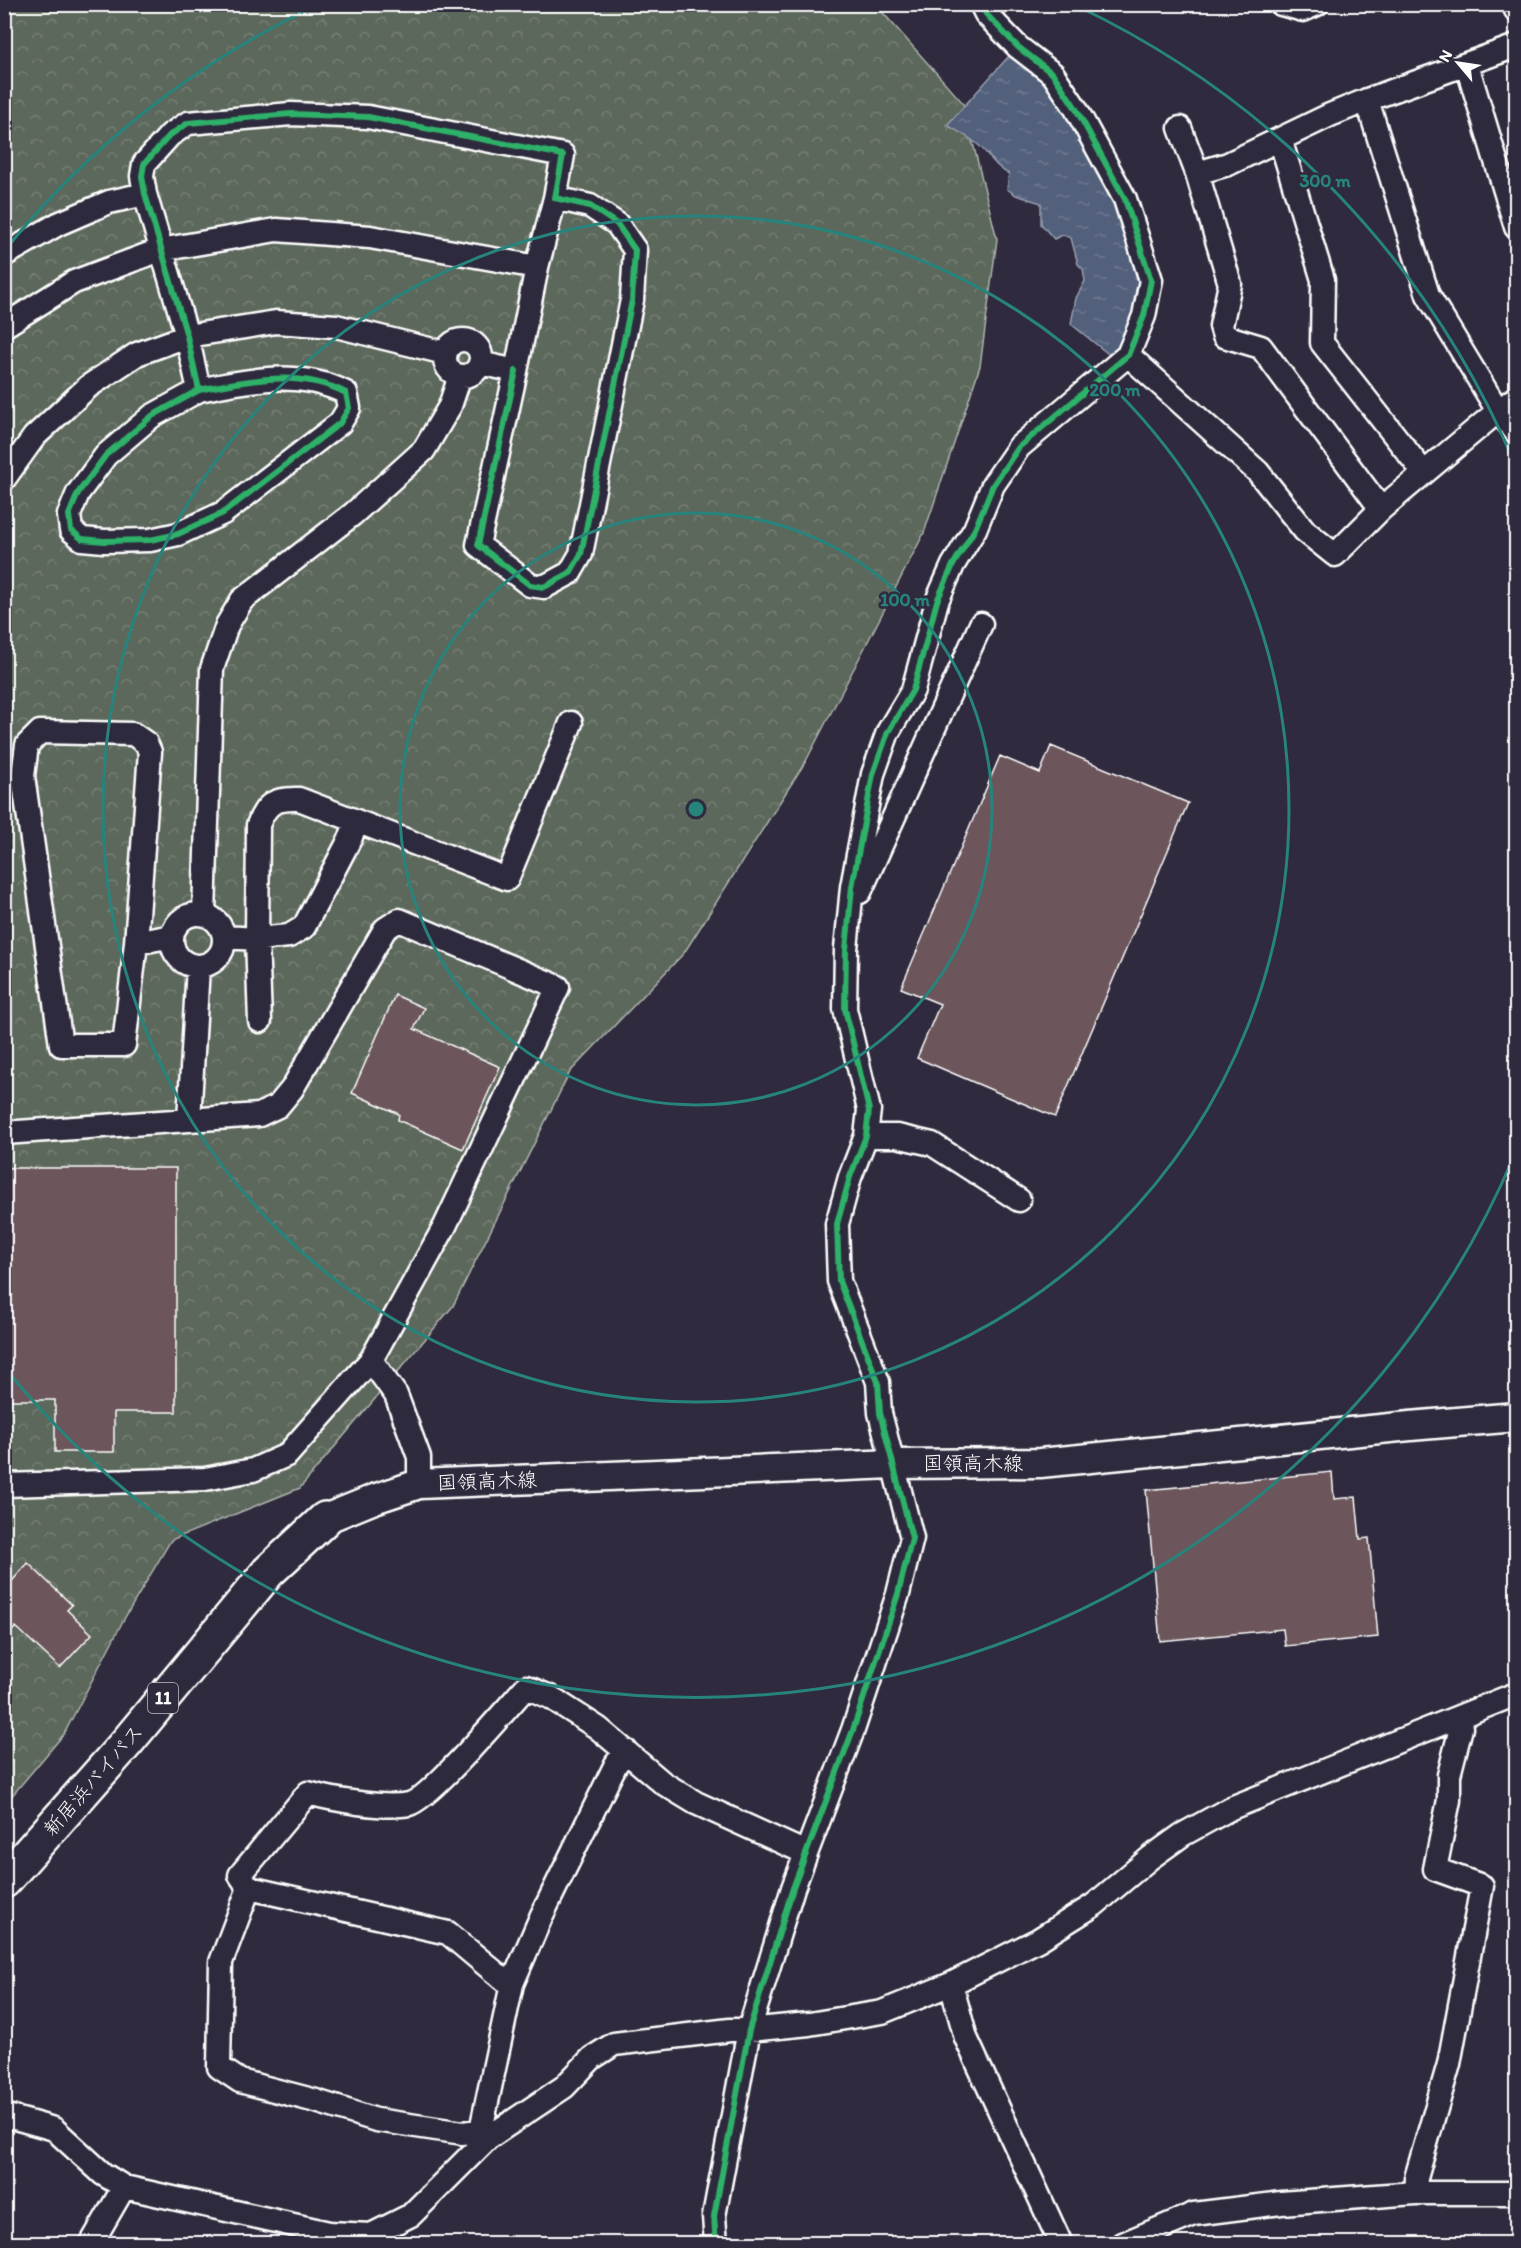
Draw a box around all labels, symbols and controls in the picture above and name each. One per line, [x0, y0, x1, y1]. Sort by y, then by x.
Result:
north arrow [1428, 33, 1488, 93]
text: N [1434, 47, 1456, 65]
text: 300 m [1299, 170, 1351, 192]
text: 200 m [1090, 379, 1141, 401]
text: 100 m [880, 589, 931, 611]
centre of rings [686, 799, 706, 819]
street label: 国領高木線 [923, 1451, 1023, 1475]
street label: 国領高木線 [437, 1467, 537, 1495]
road number: 11 [148, 1683, 178, 1713]
street label: 新居浜バイパス [38, 1719, 148, 1841]

